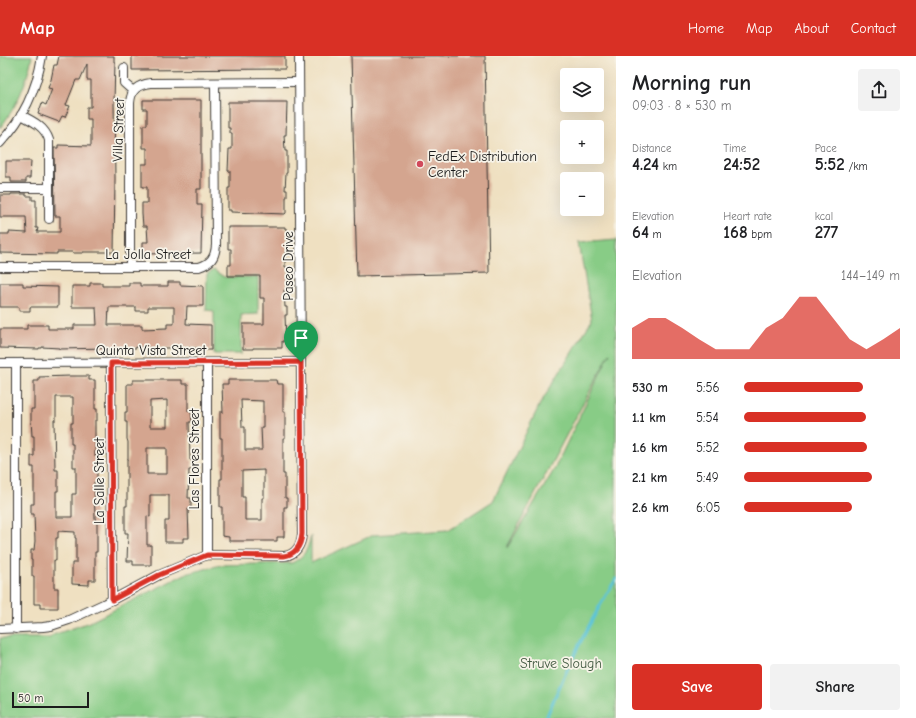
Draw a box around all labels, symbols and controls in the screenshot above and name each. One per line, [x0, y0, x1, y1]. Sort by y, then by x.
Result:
text: Map [20, 17, 55, 39]
text: Home [688, 20, 724, 37]
text: Map [746, 20, 772, 37]
text: About [794, 20, 829, 37]
text: Contact [851, 20, 896, 37]
map controls [560, 68, 604, 216]
button: layers [560, 68, 604, 112]
button: share [858, 69, 900, 111]
text: Morning run [632, 70, 751, 96]
street label: Villa Street [109, 97, 128, 162]
text: 09:03 · 8 × 530 m [632, 98, 732, 113]
button: + [560, 120, 604, 164]
text: Distance [632, 142, 671, 155]
text: Time [723, 142, 746, 155]
text: Pace [815, 142, 837, 155]
place label: FedEx Distribution Center [428, 148, 537, 181]
text: 4.24 [632, 155, 659, 174]
text: 24:52 [723, 155, 760, 174]
text: 5:52 [815, 155, 845, 174]
marker: FedEx Distribution Center [415, 159, 425, 169]
text: km [659, 160, 677, 173]
text: /km [845, 160, 868, 173]
button: − [560, 172, 604, 216]
text: Elevation [632, 210, 674, 223]
text: Heart rate [723, 210, 772, 223]
text: kcal [815, 210, 833, 223]
text: 64 [632, 223, 649, 242]
text: 168 [723, 223, 748, 242]
text: 277 [815, 223, 838, 242]
text: m [649, 228, 662, 241]
text: bpm [748, 228, 772, 241]
street label: Paseo Drive [280, 231, 297, 301]
street label: La Jolla Street [105, 246, 192, 263]
text: Elevation [632, 268, 682, 283]
text: 144–149 m [841, 268, 900, 283]
pin [284, 321, 318, 362]
icon: arrive [290, 327, 312, 349]
street label: Quinta Vista Street [96, 342, 207, 359]
text: 530 m [632, 380, 668, 395]
text: 5:56 [696, 380, 720, 395]
street label: Las Flores Street [186, 408, 203, 509]
text: 1.1 km [632, 410, 666, 425]
text: 5:54 [696, 410, 719, 425]
street label: La Salle Street [91, 437, 108, 524]
text: 1.6 km [632, 440, 668, 455]
text: 5:52 [696, 440, 719, 455]
text: 2.1 km [632, 470, 667, 485]
text: 5:49 [696, 470, 719, 485]
text: 2.6 km [632, 500, 669, 515]
text: 6:05 [696, 500, 720, 515]
park label: Struve Slough [520, 655, 602, 672]
button: Save [632, 664, 762, 710]
button: Share [770, 664, 900, 710]
scale bar [12, 690, 89, 709]
text: 50 m [18, 692, 43, 705]

